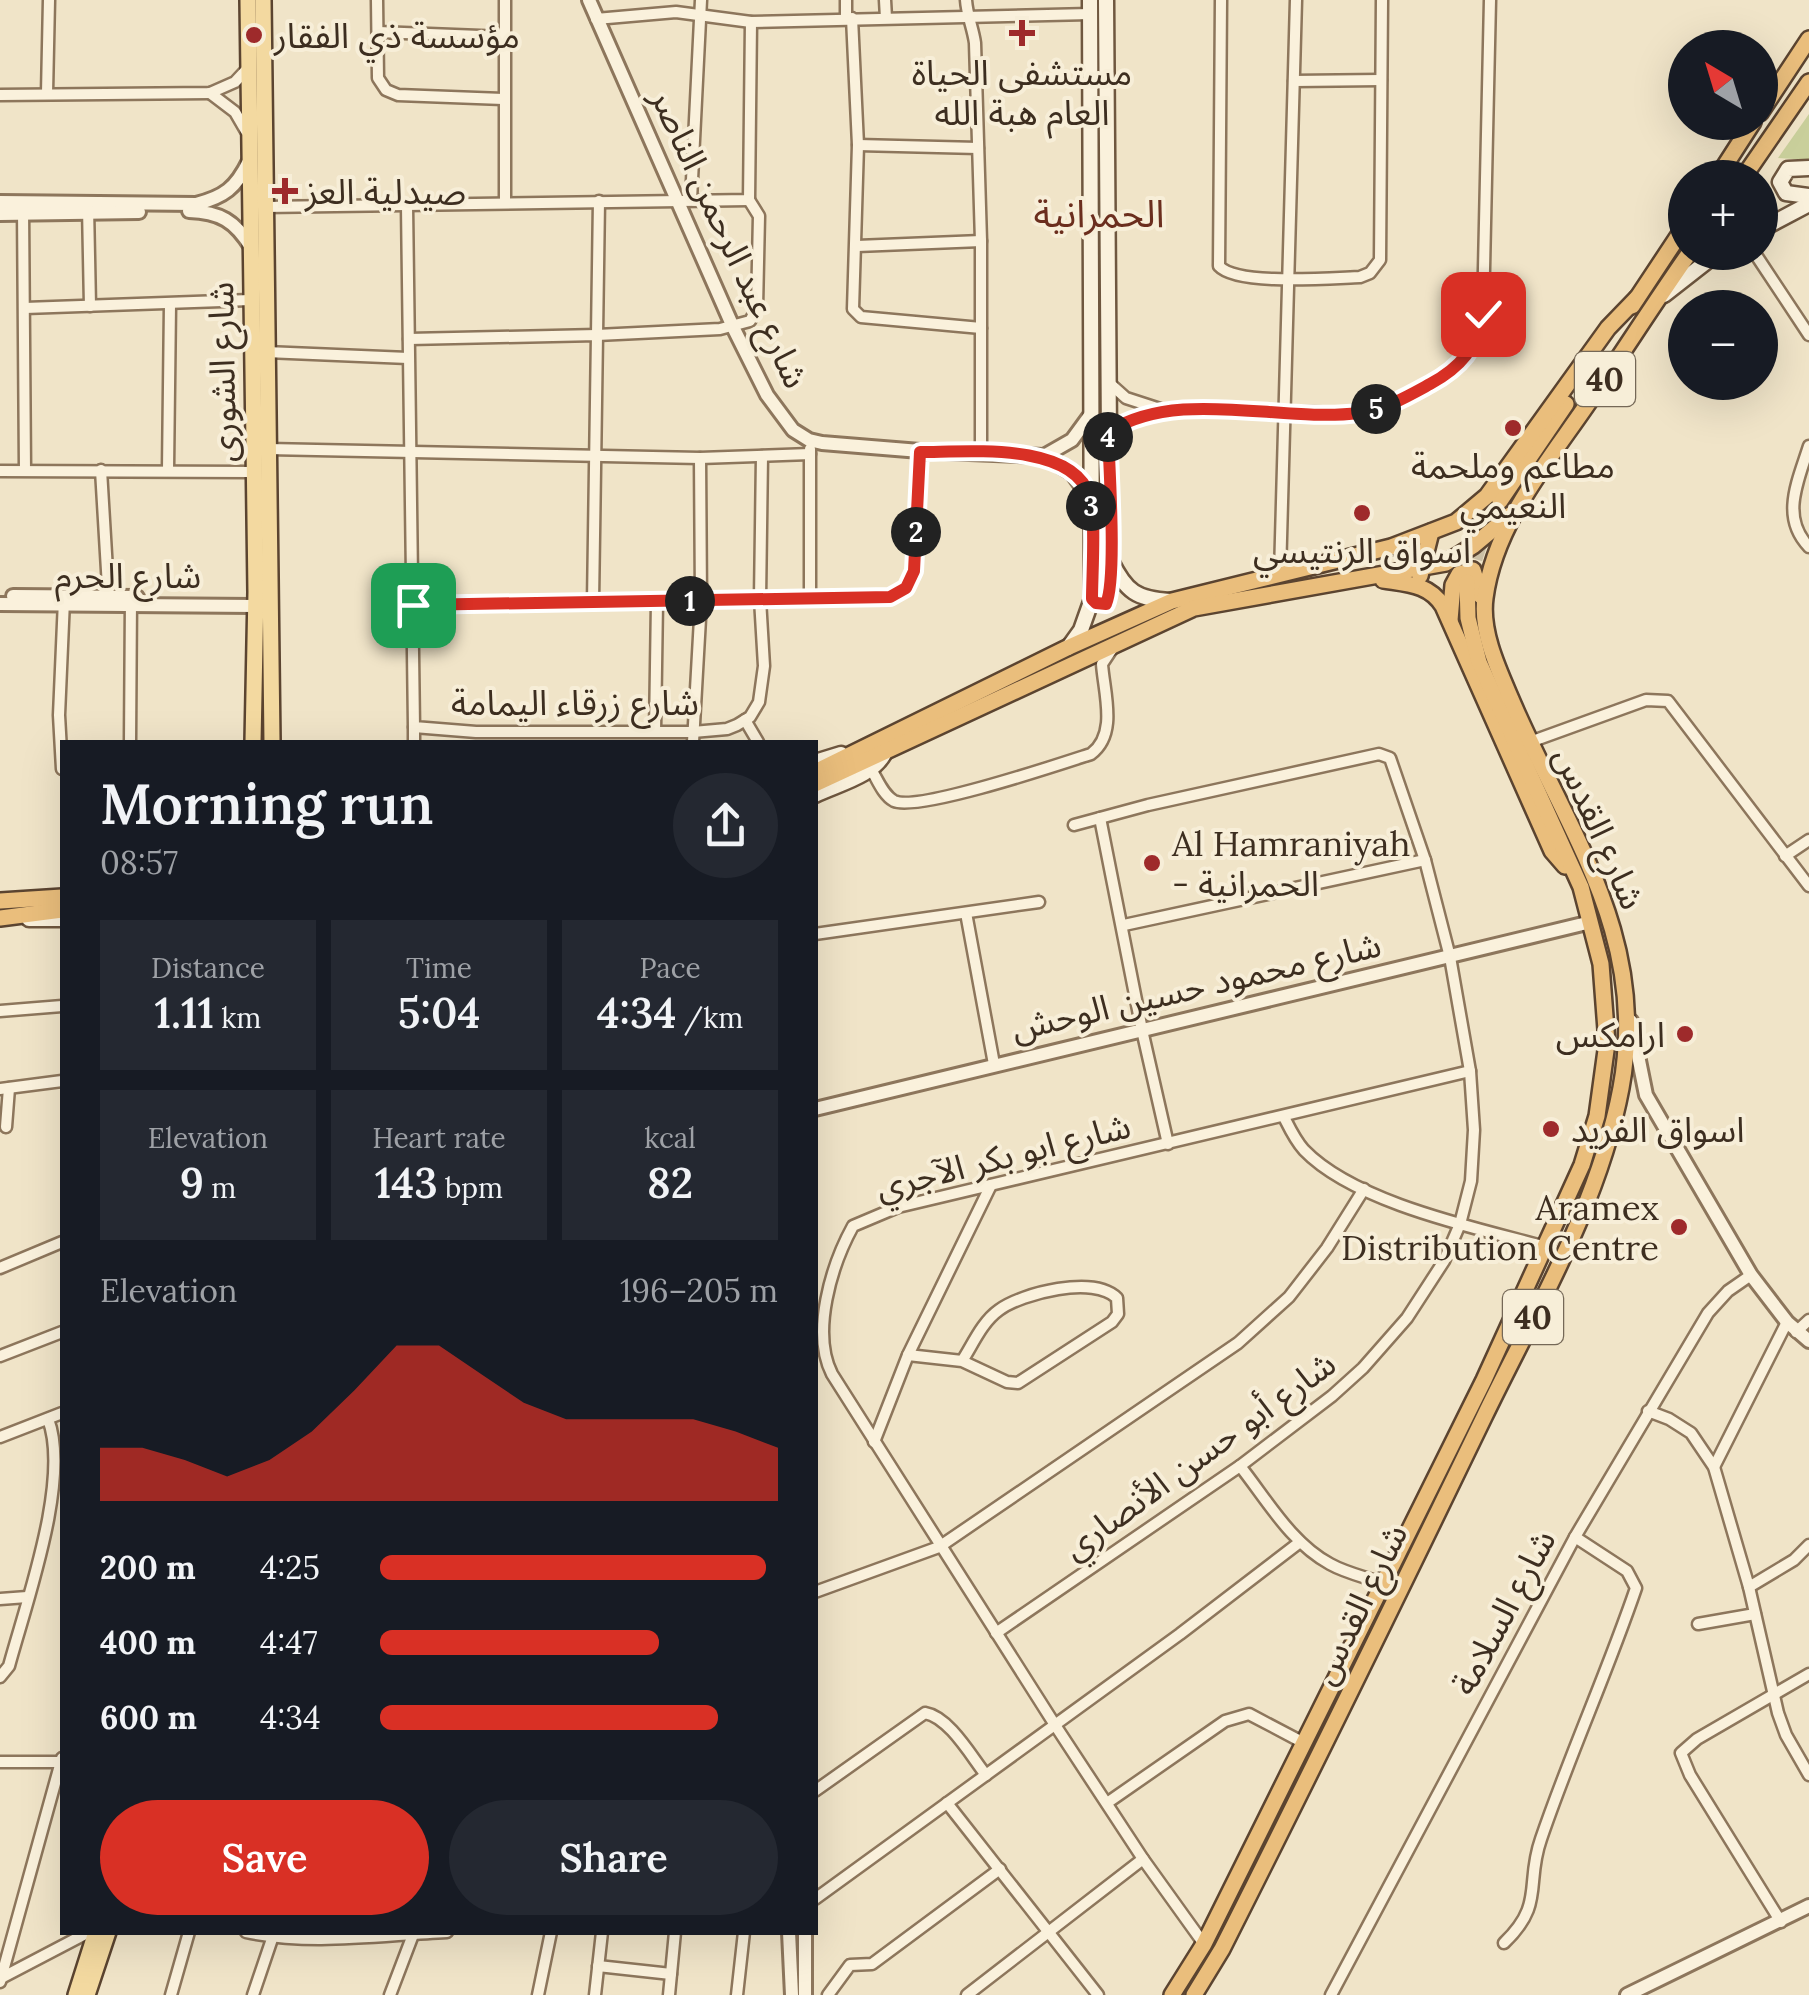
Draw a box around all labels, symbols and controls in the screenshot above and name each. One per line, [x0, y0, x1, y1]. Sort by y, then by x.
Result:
place label: مؤسسة ذي الفقار [273, 13, 520, 63]
marker: مستشفى الحياة العام هبة الله [1009, 20, 1035, 46]
marker: مؤسسة ذي الفقار [243, 24, 265, 46]
north arrow [1668, 30, 1778, 140]
map controls [1668, 30, 1778, 400]
place label: مستشفى الحياة العام هبة الله [912, 50, 1132, 139]
street label: شارع عبد الرحمن الناصر [637, 80, 819, 397]
button: + [1668, 160, 1778, 270]
place label: صيدلية العز [304, 169, 466, 214]
marker: صيدلية العز [274, 180, 296, 202]
district label: الحمرانية [1033, 189, 1165, 237]
pin [1441, 272, 1526, 357]
street label: شارع الشورى [198, 281, 250, 463]
icon: check [1456, 287, 1511, 342]
button: − [1668, 290, 1778, 400]
road number: 40 [1575, 352, 1635, 406]
pin: 5 [1351, 384, 1401, 434]
text: 5 [1368, 391, 1384, 427]
pin: 4 [1083, 412, 1133, 462]
marker: مطاعم وملحمة النعيمي [1502, 417, 1524, 439]
text: 4 [1100, 419, 1116, 455]
place label: مطاعم وملحمة النعيمي [1411, 443, 1615, 533]
pin: 3 [1066, 481, 1116, 531]
text: 3 [1083, 488, 1099, 524]
marker: اسواق الرنتيسي [1351, 502, 1373, 524]
pin: 2 [891, 507, 941, 557]
text: 2 [909, 514, 923, 550]
place label: اسواق الرنتيسي [1253, 528, 1471, 578]
street label: شارع الحرم [55, 553, 201, 602]
pin [371, 563, 456, 648]
pin: 1 [665, 576, 715, 626]
icon: arrive [386, 578, 441, 633]
text: 1 [684, 583, 696, 619]
street label: شارع زرقاء اليمامة [451, 680, 699, 729]
street label: شارع القدس [1541, 740, 1656, 918]
text: Morning run [100, 769, 433, 839]
button: share [673, 773, 778, 878]
place label: Al Hamraniyah - الحمرانية [1171, 821, 1410, 906]
text: 08:57 [100, 842, 178, 883]
marker: Al Hamraniyah - الحمرانية [1141, 852, 1163, 874]
street label: شارع محمود حسين الوحش [1007, 922, 1386, 1054]
text: Distance [151, 950, 265, 986]
text: Time [406, 950, 472, 986]
text: Pace [639, 950, 701, 986]
text: 1.11 [155, 986, 214, 1040]
text: 5:04 [398, 986, 480, 1040]
text: 4:34 [597, 986, 677, 1040]
text: km [214, 1000, 261, 1036]
text: /km [677, 1000, 743, 1036]
place label: ارامكس [1556, 1012, 1665, 1057]
marker: ارامكس [1674, 1023, 1696, 1045]
street label: شارع ابو بكر الآجري [871, 1103, 1136, 1214]
place label: اسواق الفريد [1571, 1107, 1745, 1152]
marker: اسواق الفريد [1540, 1118, 1562, 1140]
text: Elevation [148, 1120, 268, 1156]
text: Heart rate [372, 1120, 506, 1156]
text: kcal [644, 1120, 696, 1156]
text: 9 [180, 1156, 204, 1210]
text: 143 [375, 1156, 438, 1210]
text: 82 [647, 1156, 693, 1210]
text: m [204, 1170, 236, 1206]
text: bpm [438, 1170, 503, 1206]
place label: Aramex Distribution Centre [1341, 1185, 1659, 1270]
marker: Aramex Distribution Centre [1668, 1216, 1690, 1238]
text: Elevation [100, 1270, 237, 1311]
text: 196–205 m [620, 1270, 778, 1311]
road number: 40 [1503, 1290, 1563, 1344]
street label: شارع أبو حسن الأنصاري [1054, 1341, 1347, 1573]
street label: شارع القدس [1301, 1516, 1421, 1693]
street label: شارع السلامة [1441, 1522, 1569, 1704]
text: 200 m [100, 1547, 196, 1588]
text: 4:25 [260, 1547, 320, 1588]
text: 400 m [100, 1622, 196, 1663]
text: 4:47 [260, 1622, 317, 1663]
text: 600 m [100, 1697, 197, 1738]
text: 4:34 [260, 1697, 321, 1738]
button: Save [100, 1800, 429, 1915]
button: Share [449, 1800, 778, 1915]

